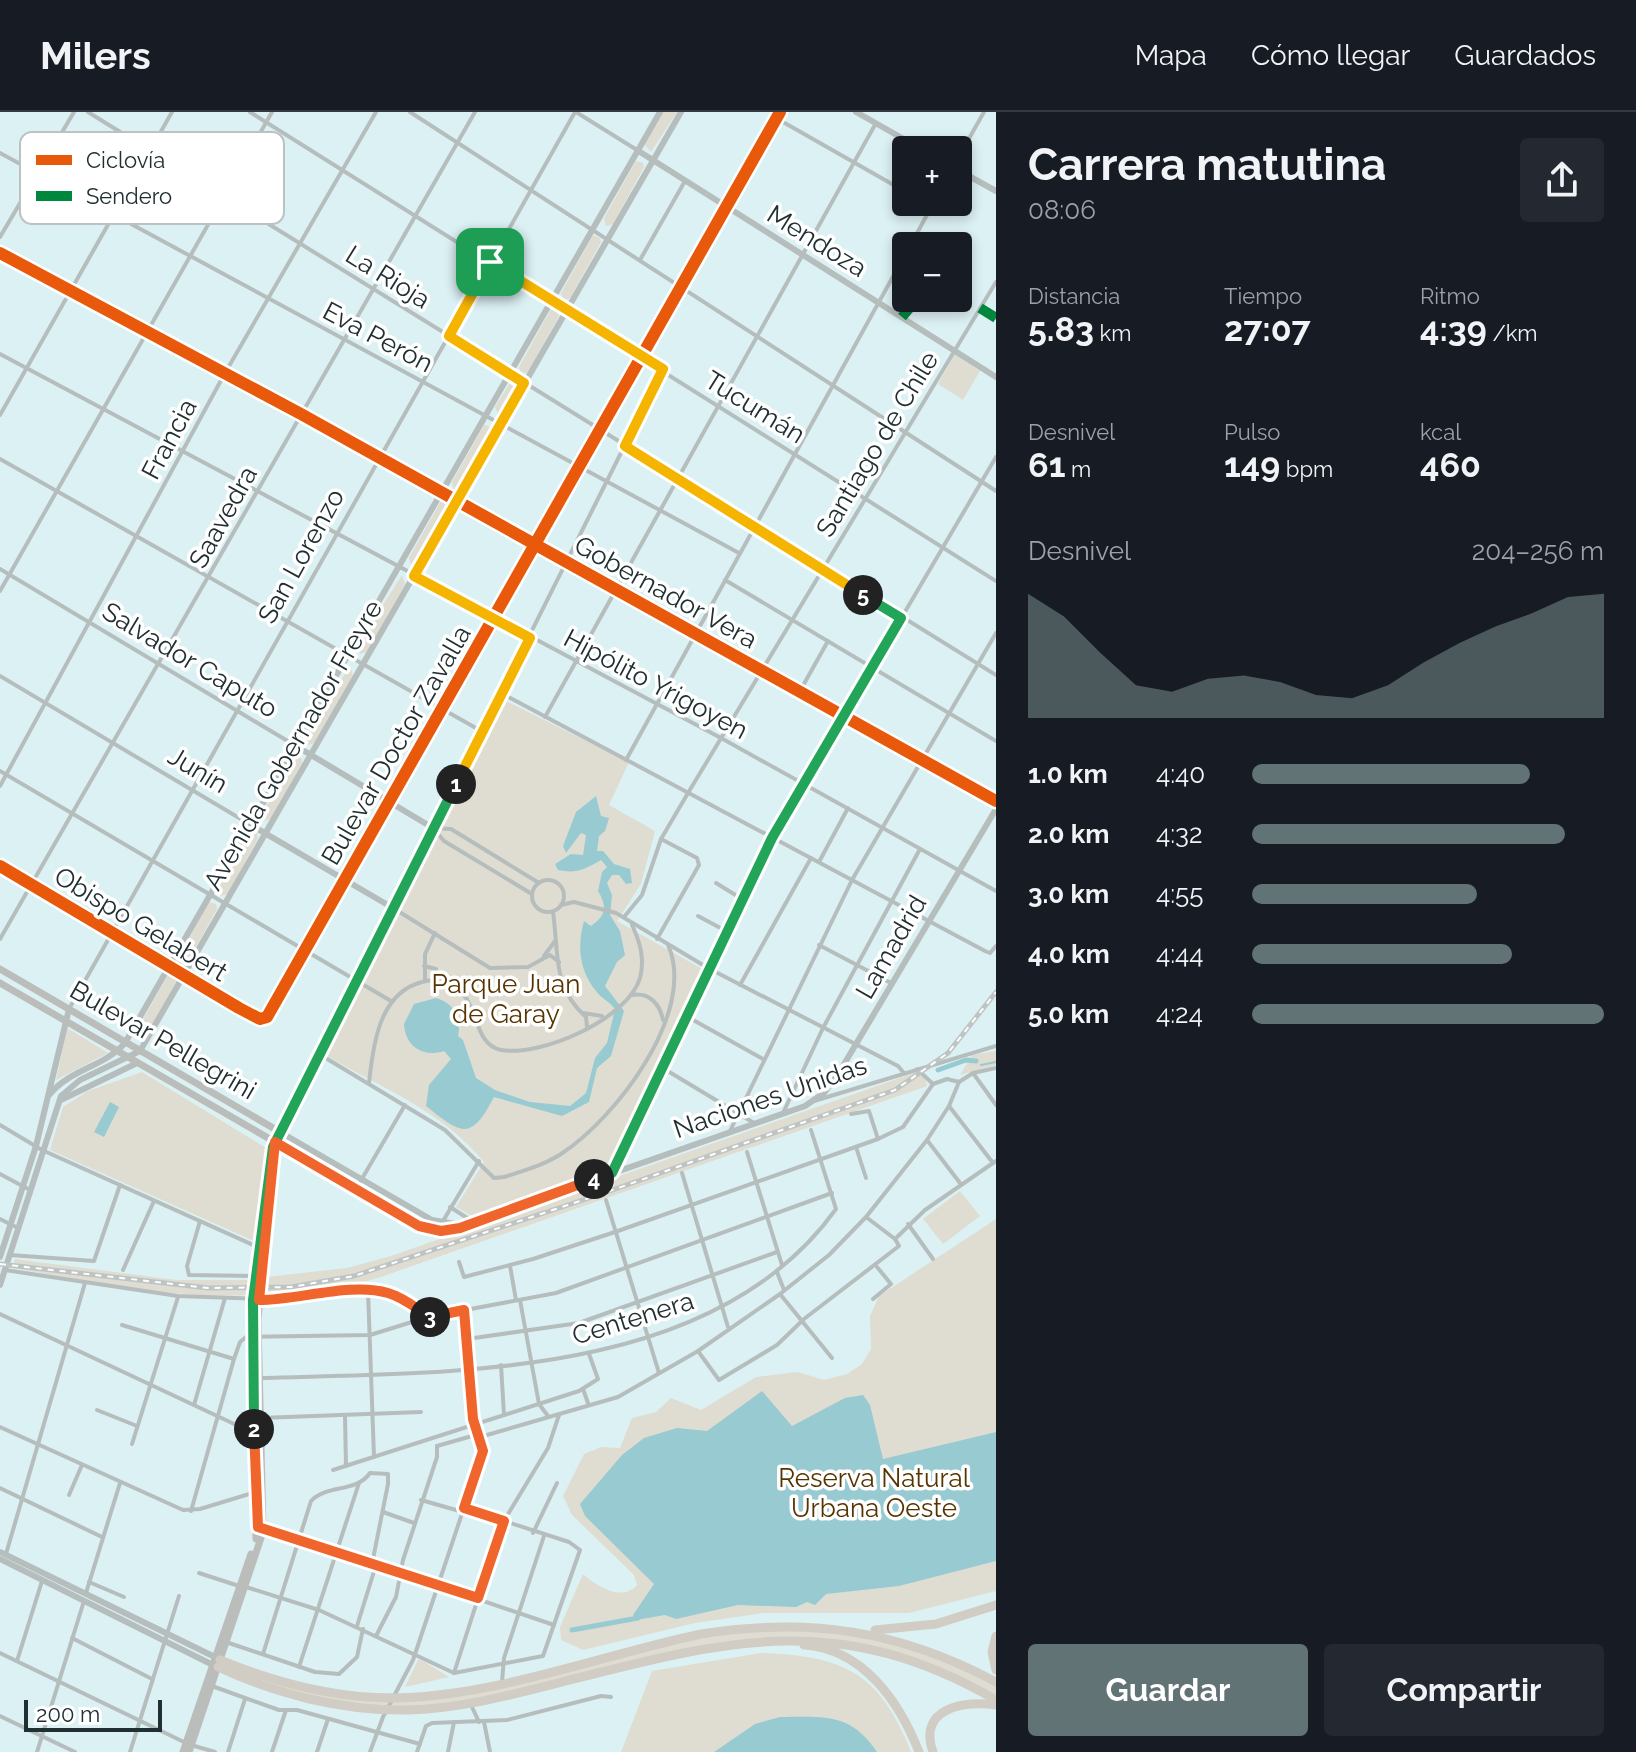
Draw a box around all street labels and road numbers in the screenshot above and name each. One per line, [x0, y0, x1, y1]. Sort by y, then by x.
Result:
street label: Mendoza [762, 199, 872, 283]
street label: La Rioja [340, 239, 436, 315]
street label: Eva Perón [318, 296, 438, 378]
street label: Santiago de Chile [810, 346, 944, 542]
street label: Tucumán [700, 365, 810, 449]
street label: Francia [135, 394, 203, 484]
street label: Saavedra [183, 461, 263, 573]
street label: San Lorenzo [252, 483, 350, 629]
street label: Gobernador Vera [569, 529, 763, 655]
street label: Avenida Gobernador Freyre [198, 595, 388, 895]
street label: Salvador Caputo [97, 596, 283, 724]
street label: Bulevar Doctor Zavalla [315, 620, 477, 870]
street label: Hipólito Yrigoyen [559, 623, 753, 745]
street label: Junín [163, 741, 233, 799]
street label: Obispo Gelabert [49, 861, 233, 988]
street label: Lamadrid [849, 890, 933, 1004]
street label: Bulevar Pellegrini [65, 975, 261, 1105]
street label: Naciones Unidas [669, 1050, 871, 1144]
street label: Centenera [569, 1285, 697, 1351]

